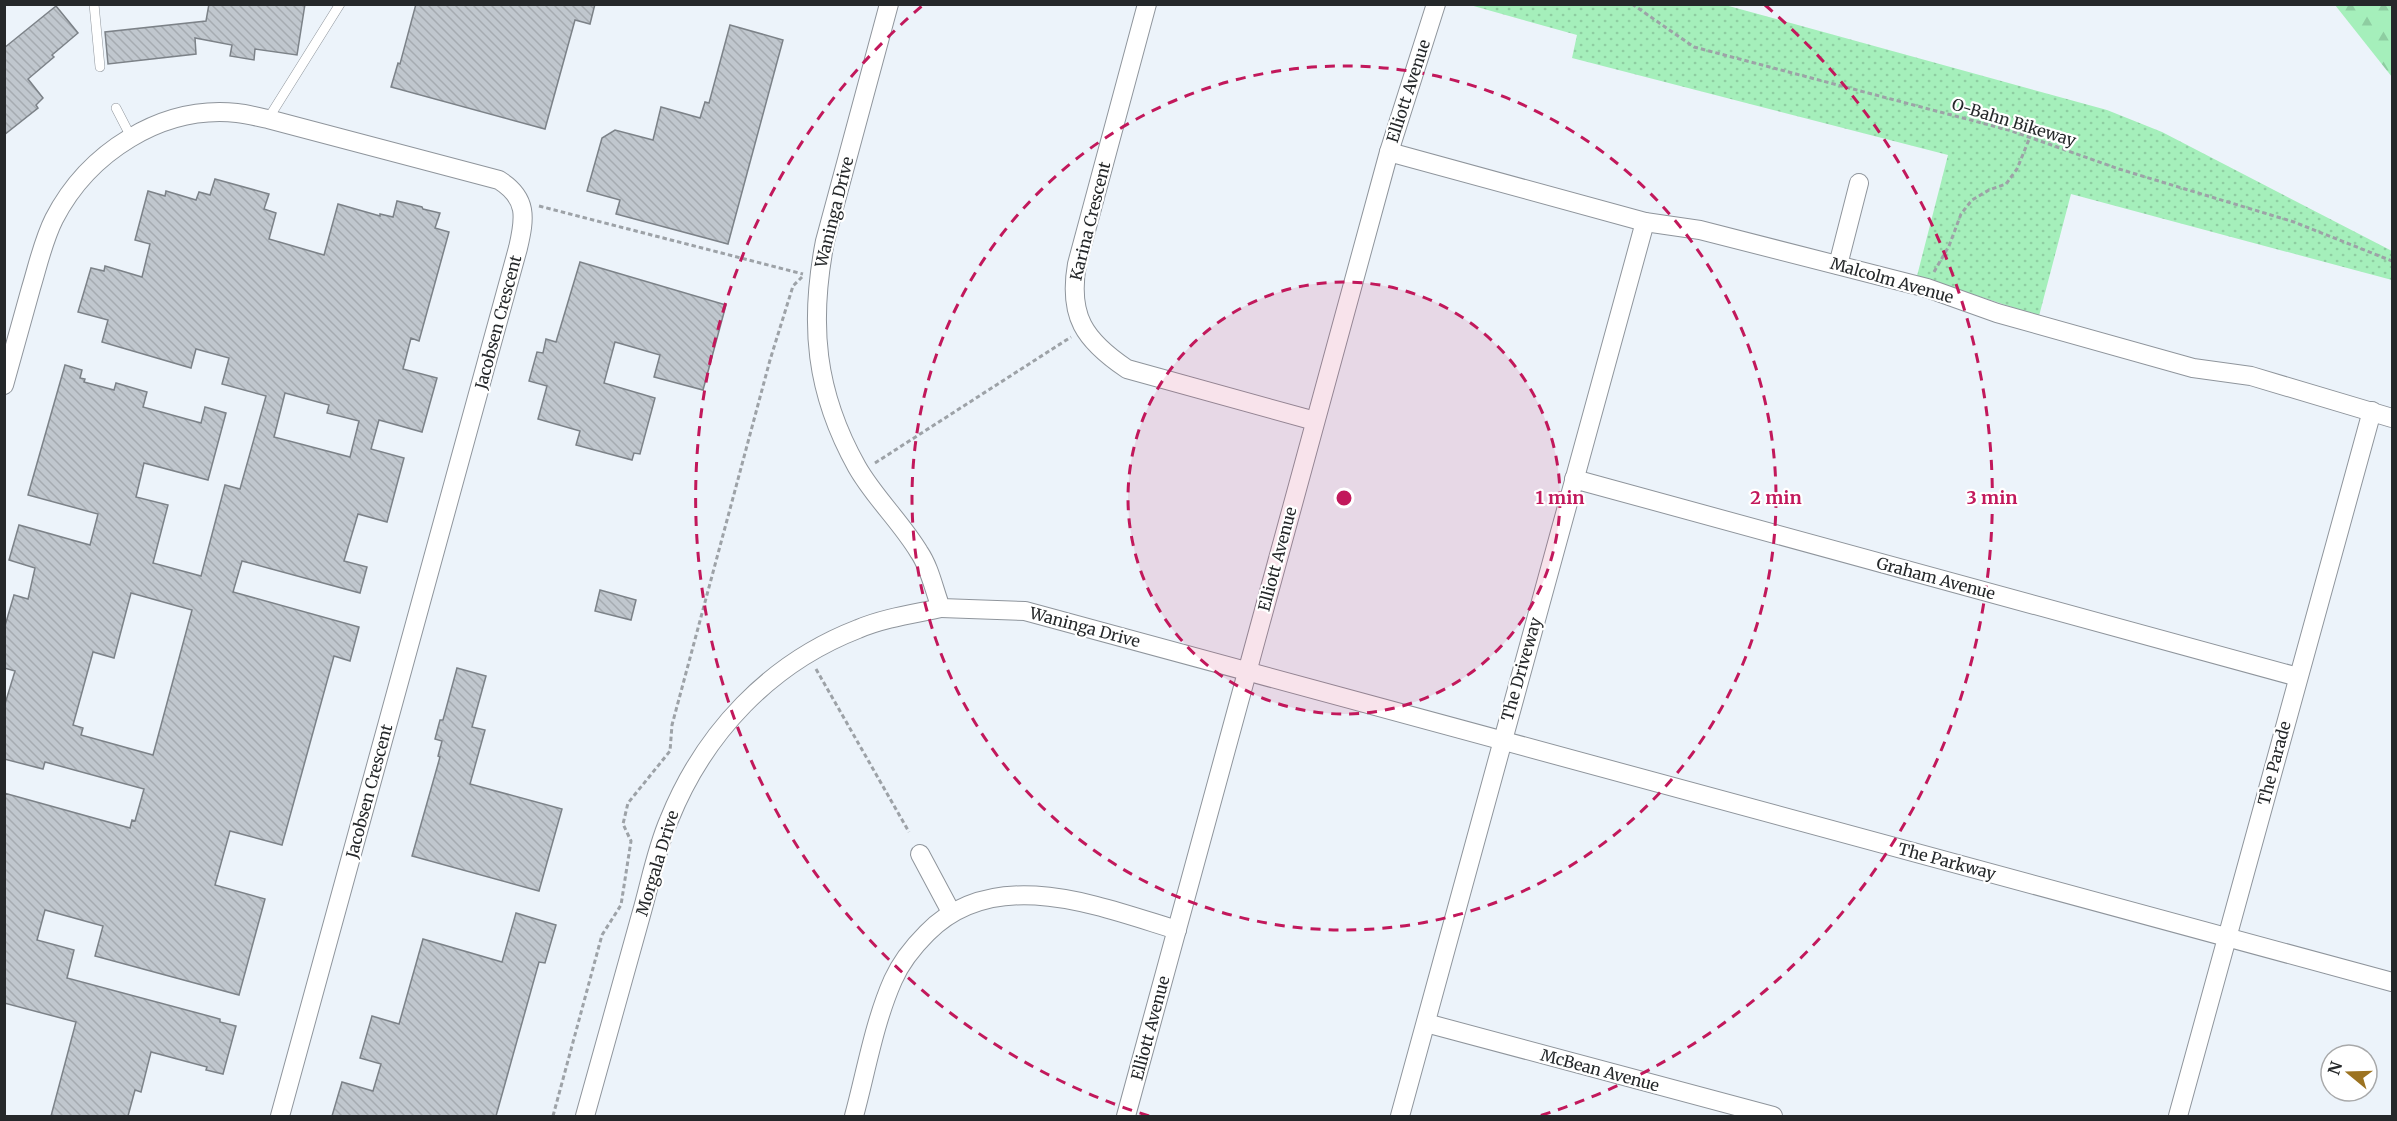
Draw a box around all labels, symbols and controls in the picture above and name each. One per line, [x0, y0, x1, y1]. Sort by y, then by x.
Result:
street label: Elliott Avenue [1382, 37, 1434, 145]
street label: O-Bahn Bikeway [1949, 94, 2079, 151]
street label: Waninga Drive [810, 154, 857, 271]
street label: Karina Crescent [1066, 159, 1115, 282]
street label: Jacobsen Crescent [470, 252, 526, 392]
street label: Malcolm Avenue [1828, 253, 1956, 307]
text: 1 min [1535, 486, 1585, 509]
text: 2 min [1750, 486, 1802, 509]
text: 3 min [1967, 486, 2017, 509]
centre of rings [1334, 488, 1354, 508]
street label: Elliott Avenue [1253, 505, 1301, 613]
street label: Graham Avenue [1875, 553, 1997, 603]
street label: Waninga Drive [1027, 602, 1142, 651]
street label: The Driveway [1497, 614, 1545, 723]
street label: The Parade [2253, 719, 2295, 807]
street label: Jacobsen Crescent [341, 721, 397, 861]
street label: Morgala Drive [631, 808, 683, 918]
street label: The Parkway [1896, 838, 1999, 884]
street label: Elliott Avenue [1126, 974, 1174, 1082]
north arrow [2319, 1043, 2379, 1103]
street label: McBean Avenue [1538, 1045, 1662, 1095]
text: N [2323, 1059, 2346, 1077]

